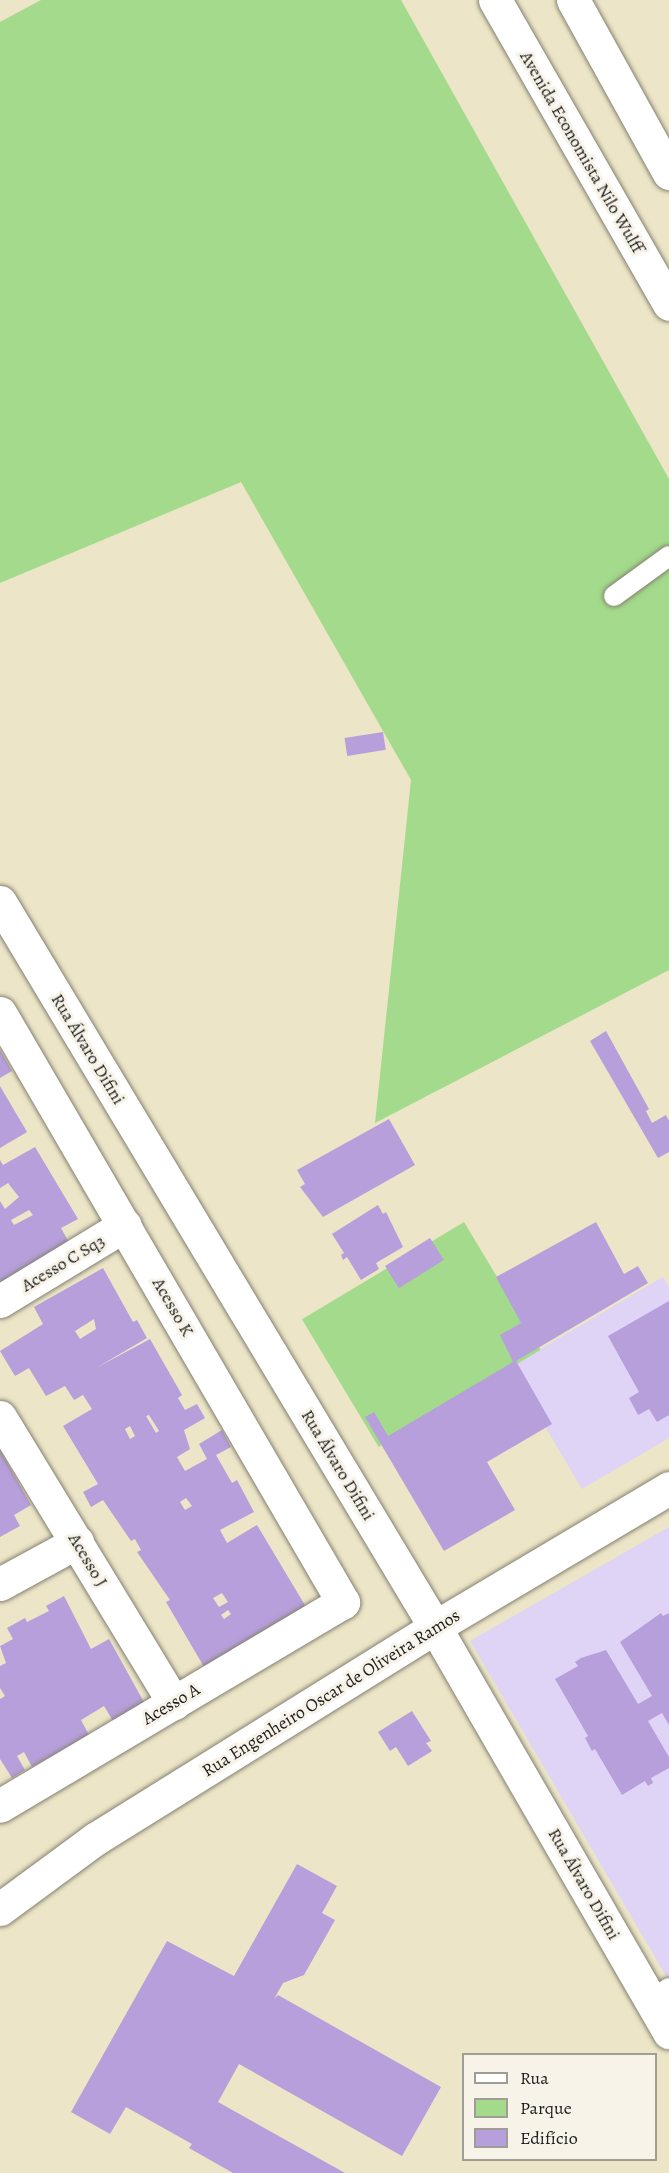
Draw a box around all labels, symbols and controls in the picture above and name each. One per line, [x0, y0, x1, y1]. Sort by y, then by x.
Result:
street label: Avenida Economista Nilo Wulff [515, 47, 649, 257]
street label: Rua Álvaro Difini [46, 990, 130, 1108]
street label: Acesso C Sq3 [17, 1230, 109, 1296]
street label: Acesso K [148, 1274, 198, 1340]
street label: Rua Álvaro Difini [296, 1406, 380, 1524]
street label: Acesso J [64, 1529, 112, 1591]
street label: Rua Engenheiro Oscar de Oliveira Ramos [198, 1604, 464, 1782]
street label: Acesso A [138, 1678, 204, 1730]
street label: Rua Álvaro Difini [543, 1824, 625, 1944]
legend [462, 2053, 657, 2161]
text: Rua [520, 2066, 549, 2090]
text: Parque [520, 2096, 572, 2120]
text: Edifício [520, 2126, 578, 2150]

